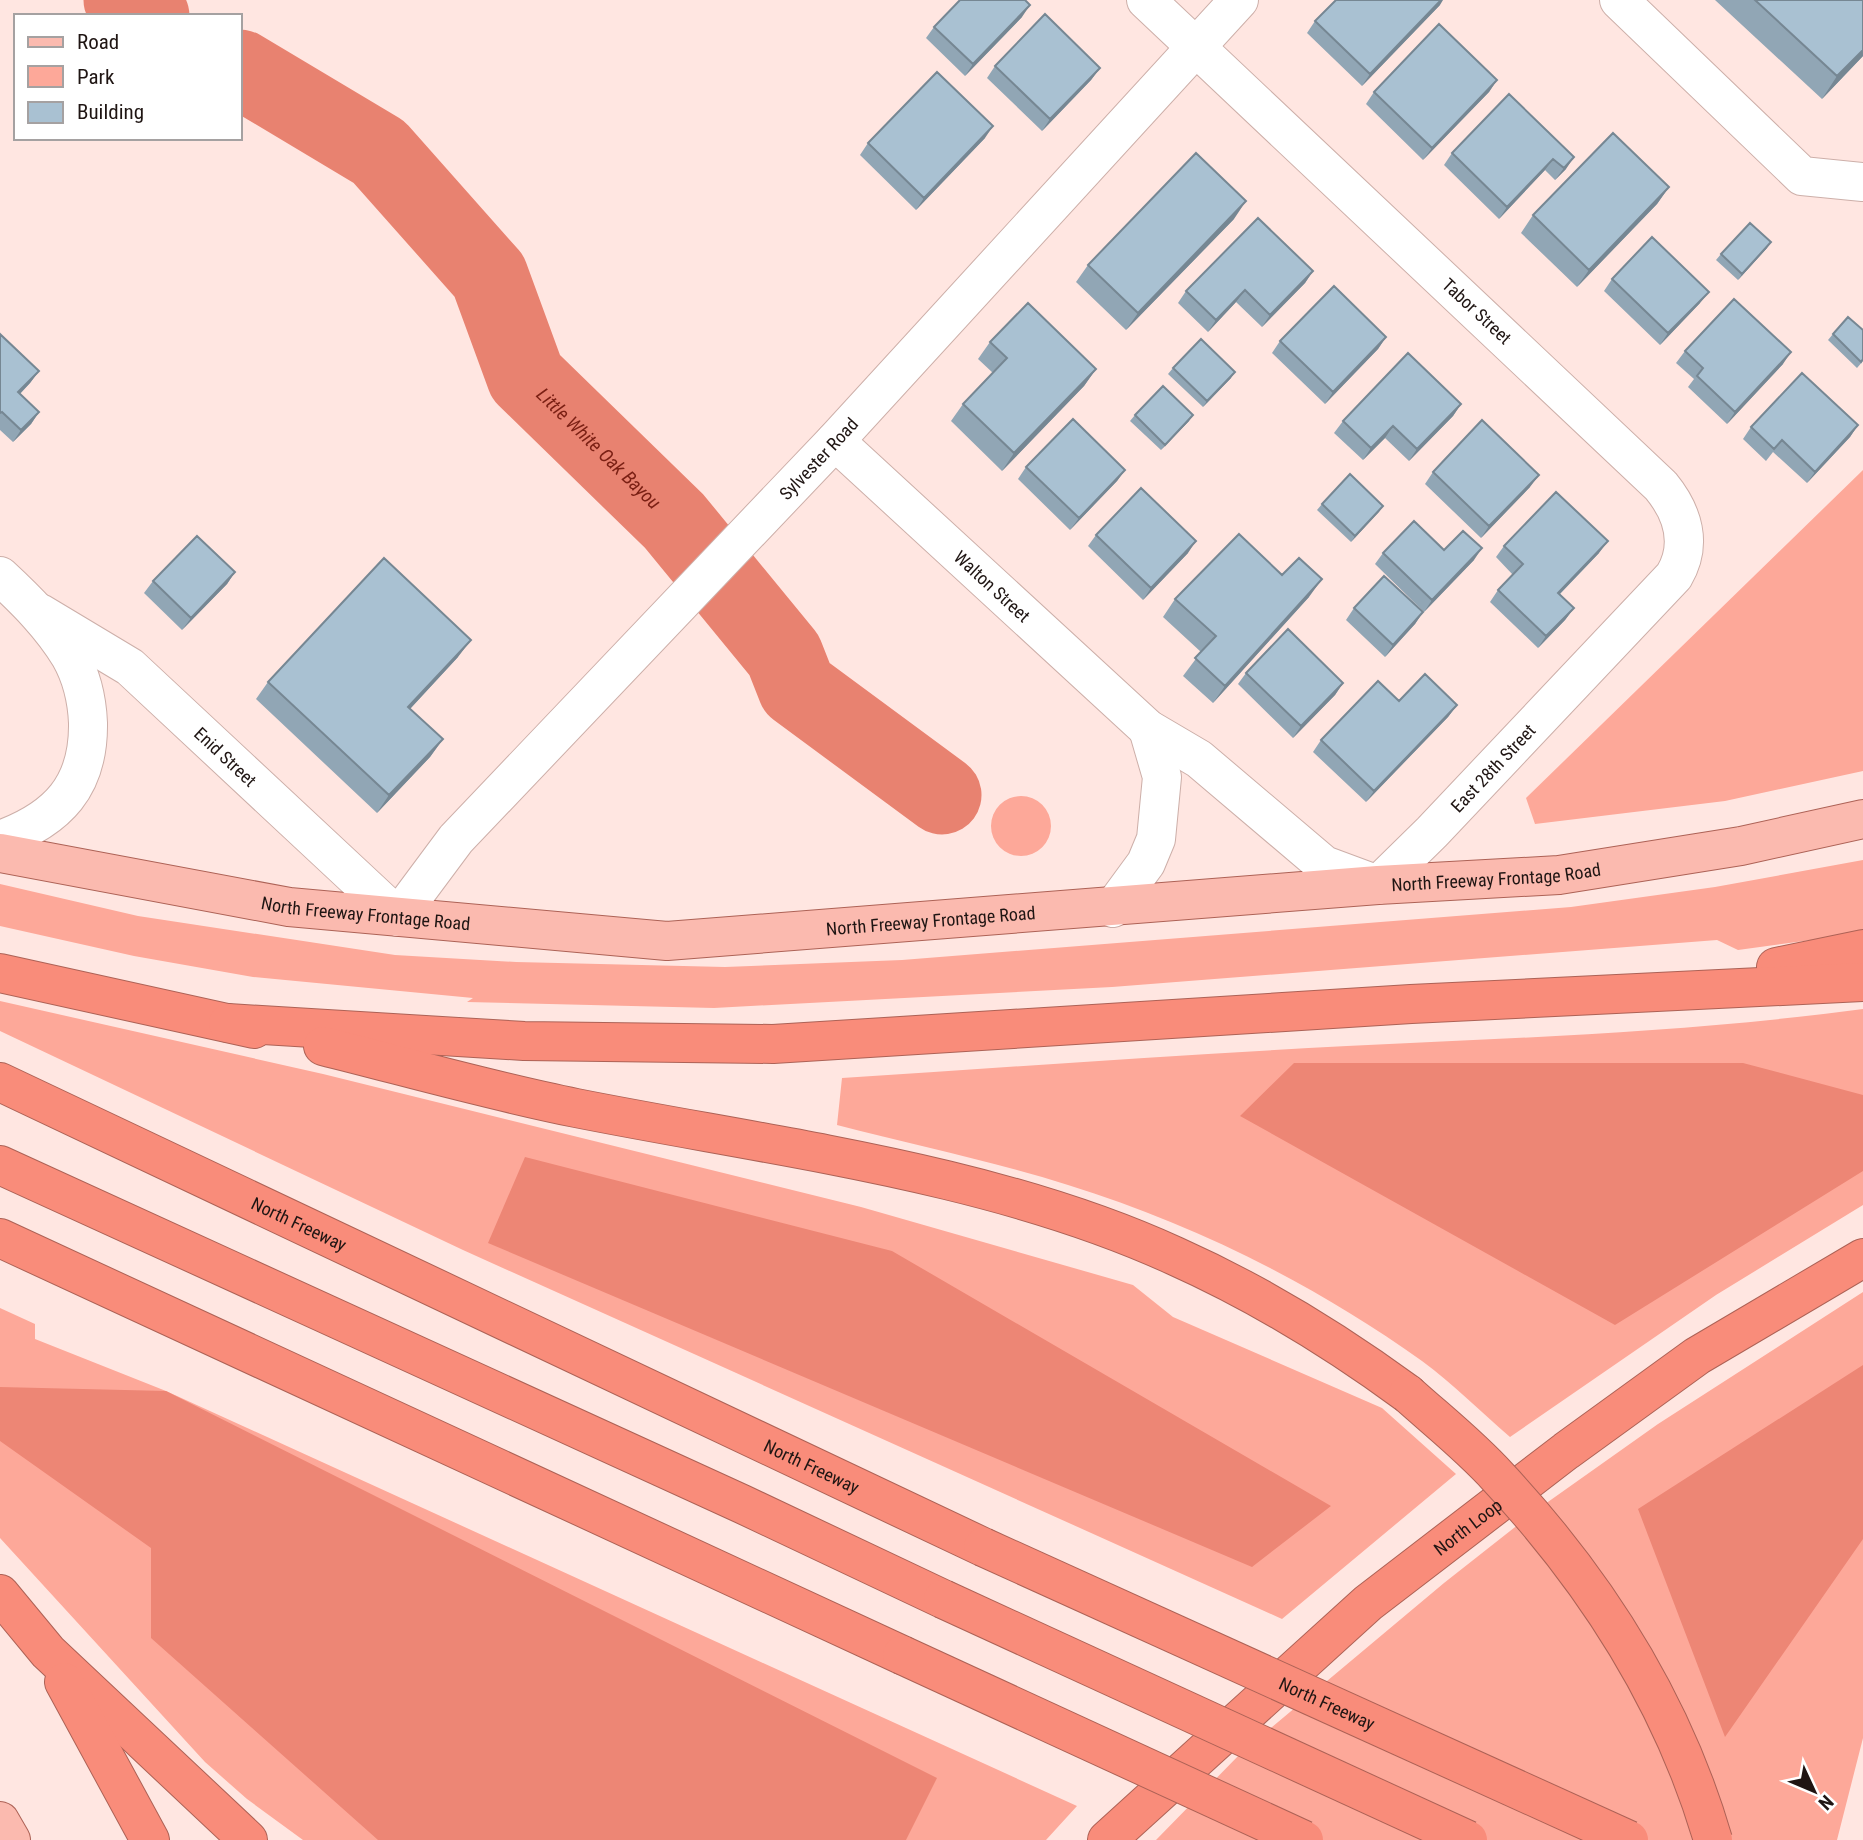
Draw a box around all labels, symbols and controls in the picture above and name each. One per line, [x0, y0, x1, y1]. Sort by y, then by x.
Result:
legend [14, 14, 242, 140]
text: Road [77, 30, 119, 54]
text: Park [77, 65, 115, 89]
text: Building [77, 100, 144, 124]
street label: Tabor Street [1438, 274, 1516, 348]
water label: Little White Oak Bayou [532, 383, 666, 513]
street label: Sylvester Road [775, 413, 862, 504]
street label: Walton Street [950, 546, 1035, 626]
street label: East 28th Street [1446, 719, 1539, 816]
street label: Enid Street [190, 722, 261, 790]
street label: North Freeway Frontage Road [1391, 858, 1602, 895]
street label: North Freeway Frontage Road [260, 892, 471, 934]
street label: North Freeway Frontage Road [825, 902, 1036, 939]
street label: North Freeway [248, 1192, 351, 1255]
street label: North Freeway [761, 1435, 863, 1498]
street label: North Loop [1429, 1494, 1506, 1559]
street label: North Freeway [1276, 1672, 1379, 1734]
north arrow [1779, 1756, 1849, 1826]
text: N [1814, 1790, 1838, 1815]

